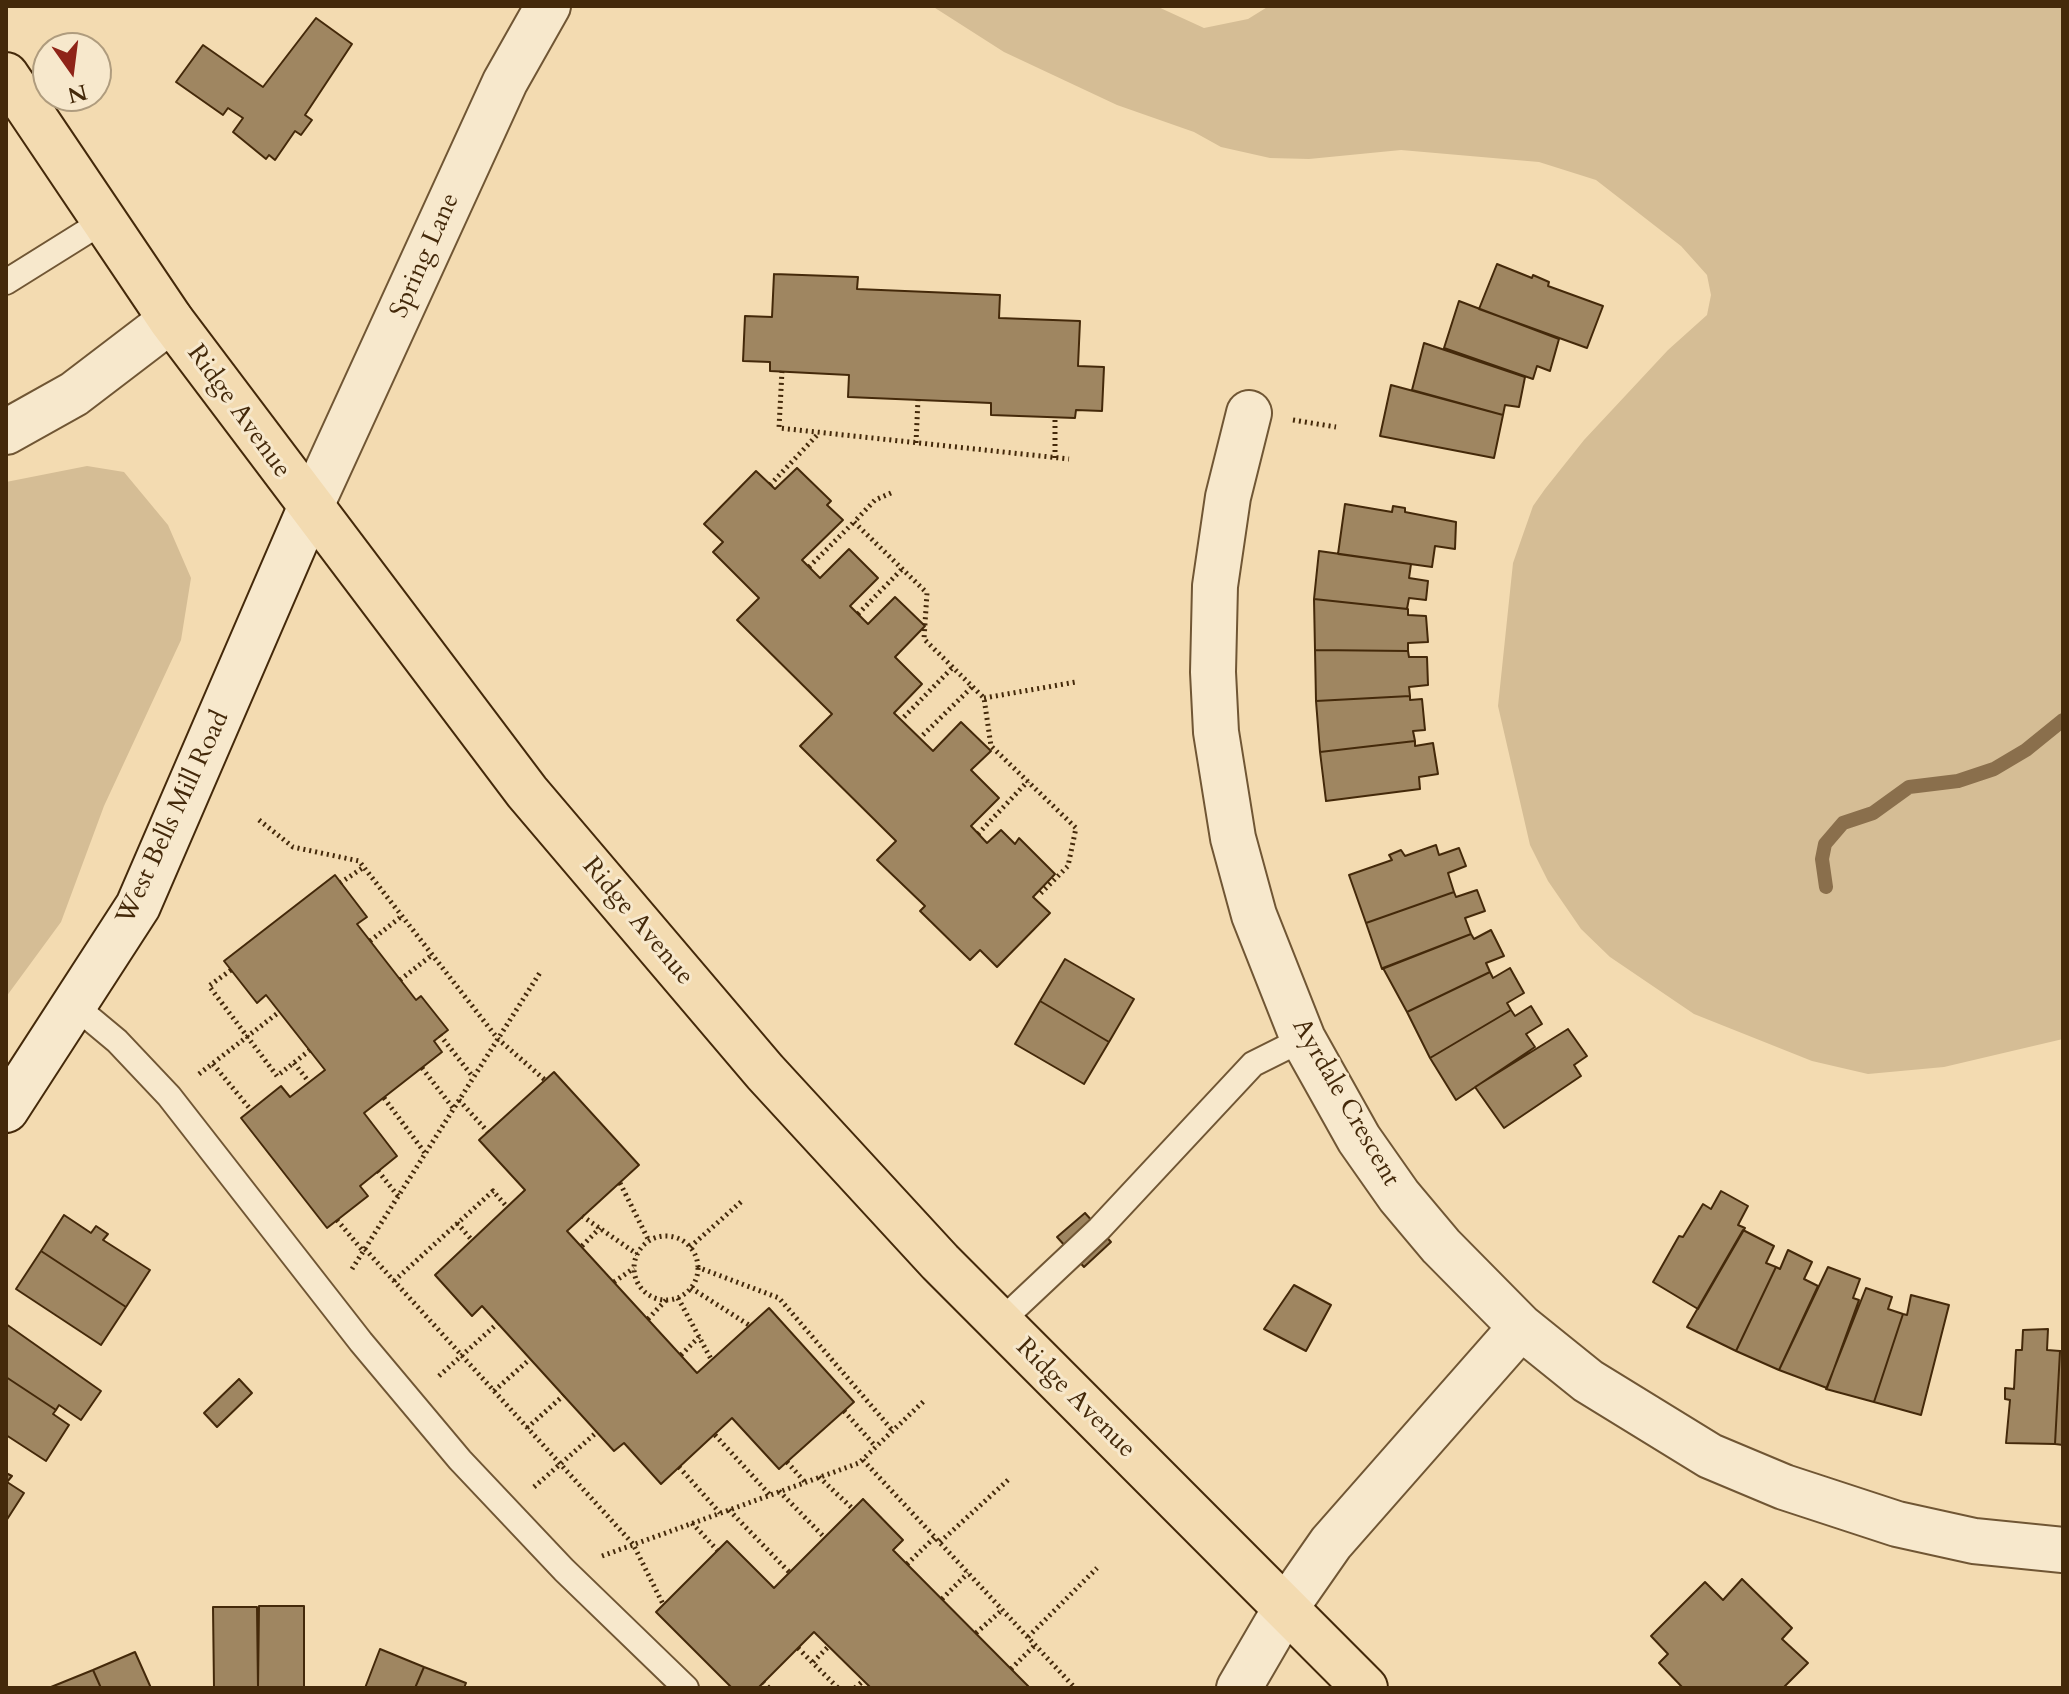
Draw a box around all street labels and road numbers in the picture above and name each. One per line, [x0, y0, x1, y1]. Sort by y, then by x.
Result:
street label: Spring Lane [385, 189, 467, 323]
street label: Ridge Avenue [179, 339, 297, 485]
street label: West Bells Mill Road [111, 706, 237, 930]
street label: Ridge Avenue [575, 852, 699, 992]
street label: Ayrdale Crescent [1284, 1013, 1406, 1193]
street label: Ridge Avenue [1009, 1333, 1141, 1465]

